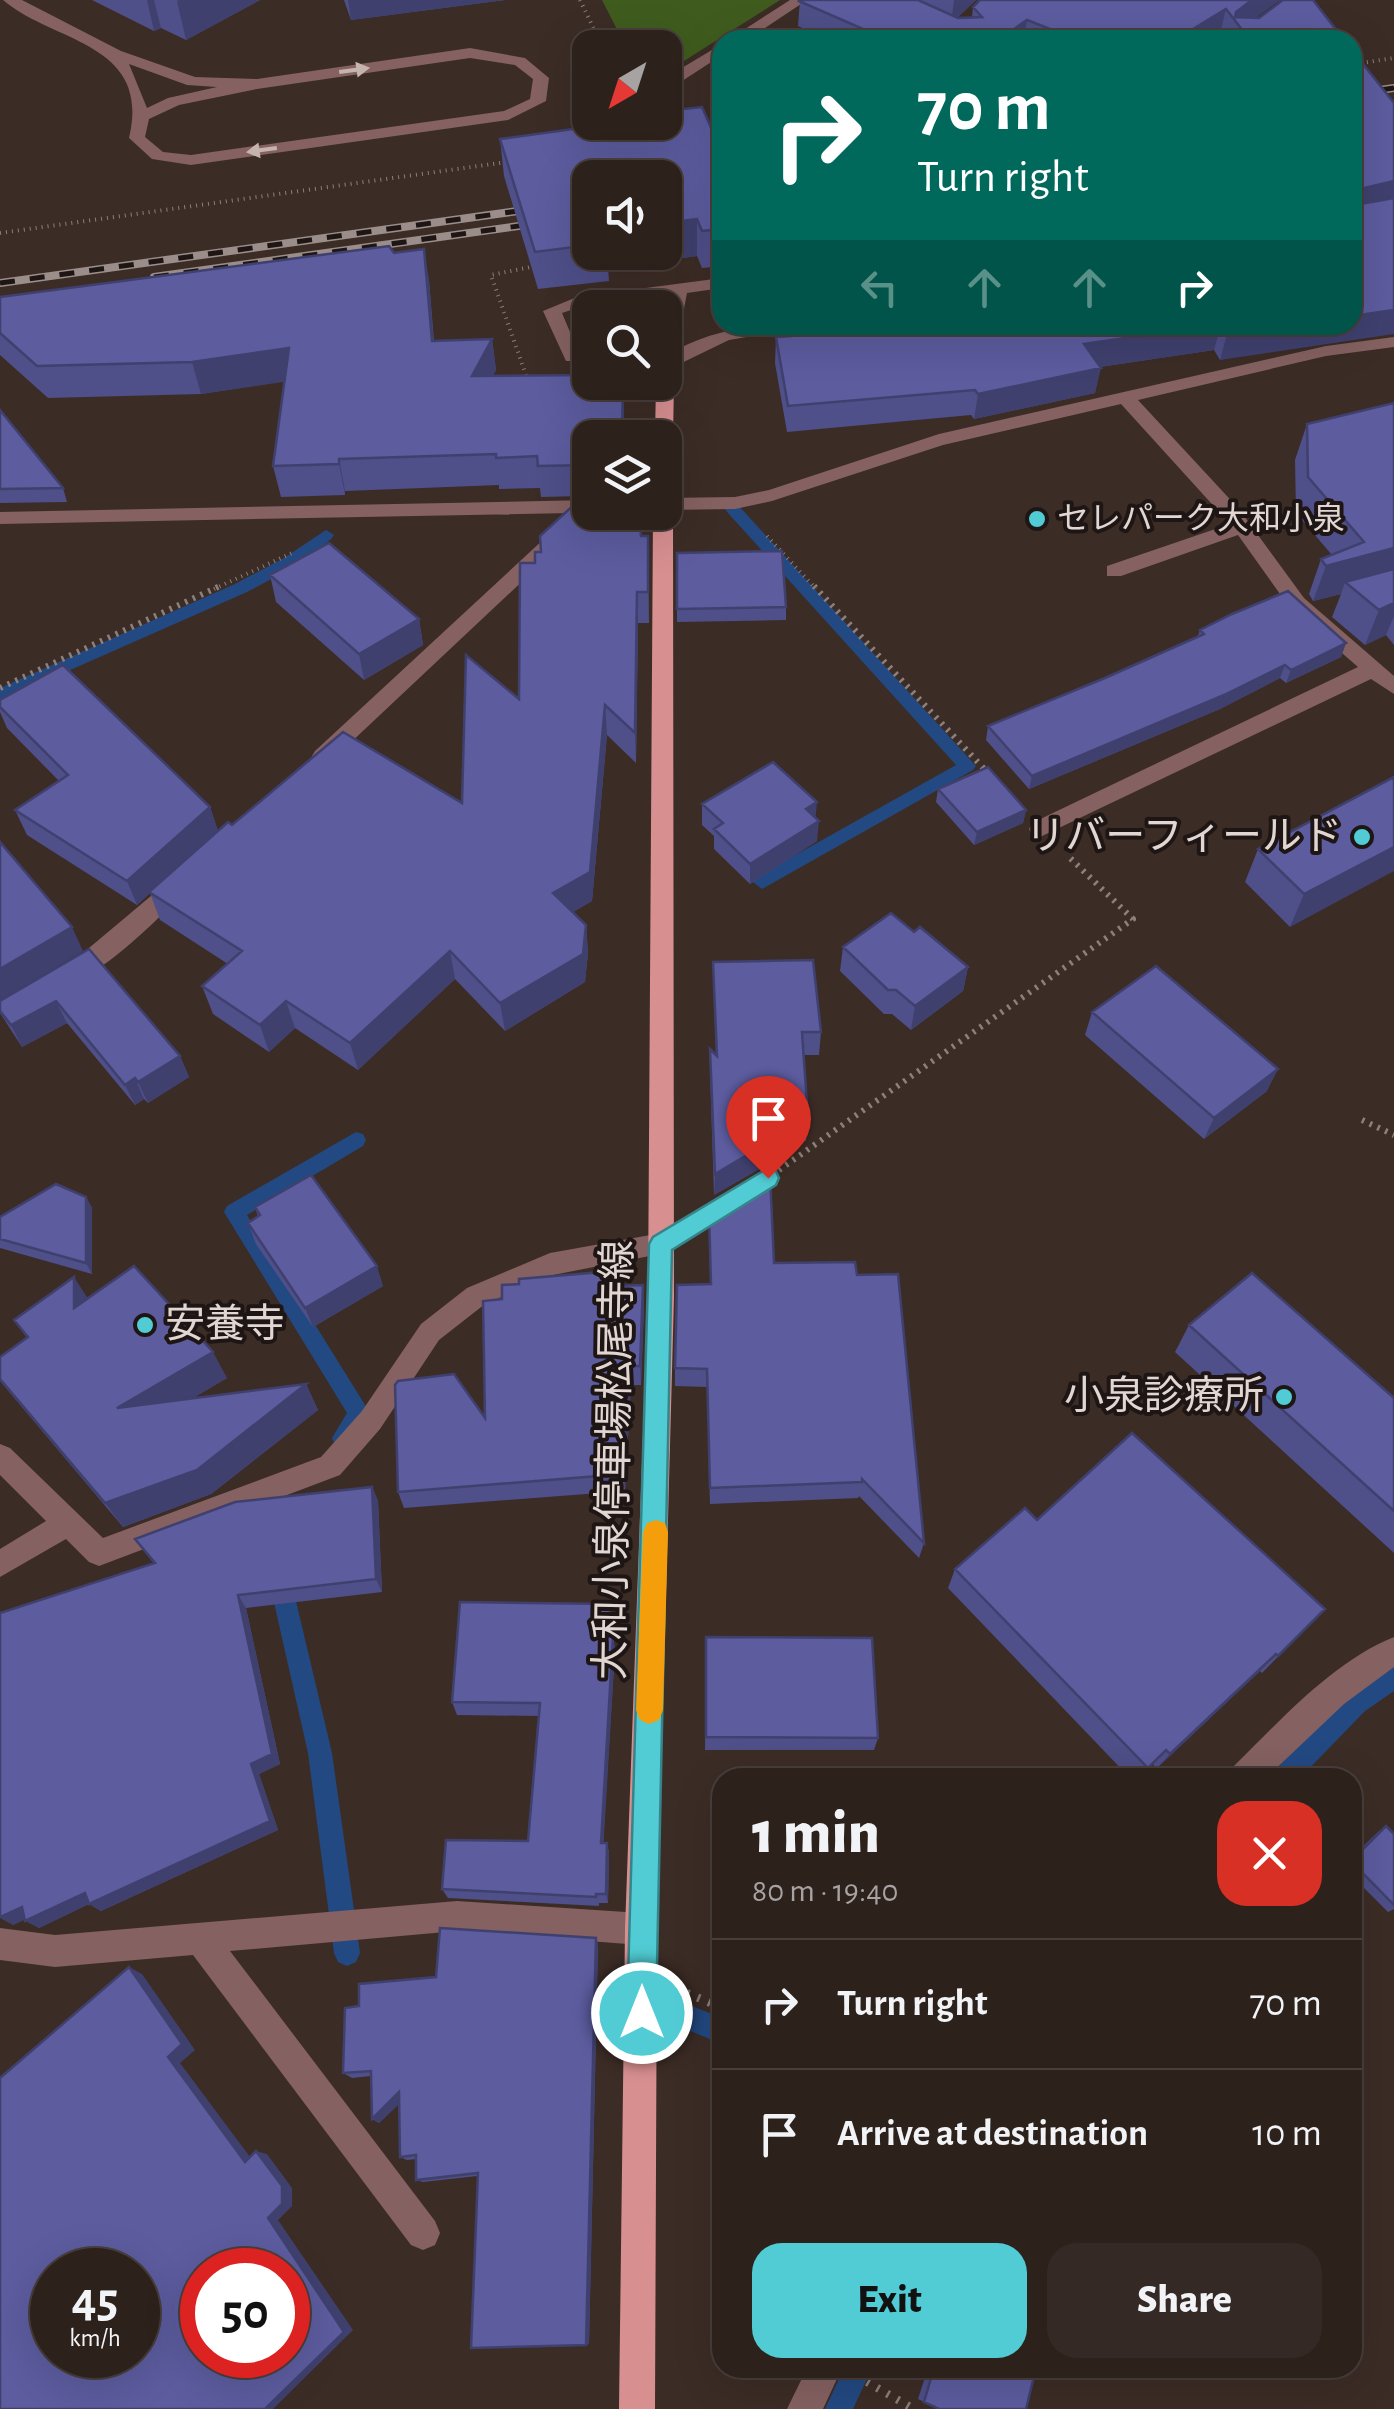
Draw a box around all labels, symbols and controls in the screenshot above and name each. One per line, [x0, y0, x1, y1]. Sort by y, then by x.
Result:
north arrow [572, 30, 682, 140]
map controls [572, 30, 682, 530]
one-way arrow [338, 62, 370, 78]
icon: right [752, 70, 882, 200]
text: 70 m [917, 73, 1051, 143]
one-way arrow [246, 143, 278, 159]
text: Turn right [917, 155, 1089, 200]
button: sound [572, 160, 682, 270]
icon: left [852, 260, 907, 315]
icon: ahead [957, 260, 1012, 315]
icon: ahead [1062, 260, 1117, 315]
icon: right [1167, 260, 1222, 315]
button: search [572, 290, 682, 400]
button: layers [572, 420, 682, 530]
place label: セレパーク大和小泉 [1057, 501, 1345, 535]
marker: セレパーク大和小泉 [1026, 508, 1048, 530]
place label: リバーフィールド [1025, 816, 1342, 857]
marker: リバーフィールド [1351, 826, 1373, 848]
pin [726, 1076, 811, 1179]
icon: arrive [741, 1091, 796, 1146]
street label: 大和小泉停車場松尾寺線 [589, 1240, 639, 1680]
place label: 安養寺 [165, 1303, 285, 1345]
marker: 安養寺 [134, 1314, 156, 1336]
place label: 小泉診療所 [1064, 1375, 1264, 1417]
marker: 小泉診療所 [1273, 1386, 1295, 1408]
button: close [1217, 1801, 1322, 1906]
text: 1 min [752, 1804, 880, 1864]
text: 80 m · 19:40 [752, 1875, 899, 1907]
position arrow [590, 1961, 694, 2065]
icon: right [752, 1977, 807, 2032]
text: Turn right [837, 1985, 987, 2023]
text: 70 m [1249, 1985, 1322, 2023]
icon: arrive [752, 2107, 807, 2162]
text: Arrive at destination [837, 2115, 1148, 2153]
text: 10 m [1252, 2115, 1322, 2153]
button: Exit [752, 2243, 1027, 2358]
button: Share [1047, 2243, 1322, 2358]
speed limit sign: 50 [180, 2248, 310, 2378]
text: 45 [72, 2276, 118, 2326]
text: km/h [69, 2326, 121, 2351]

